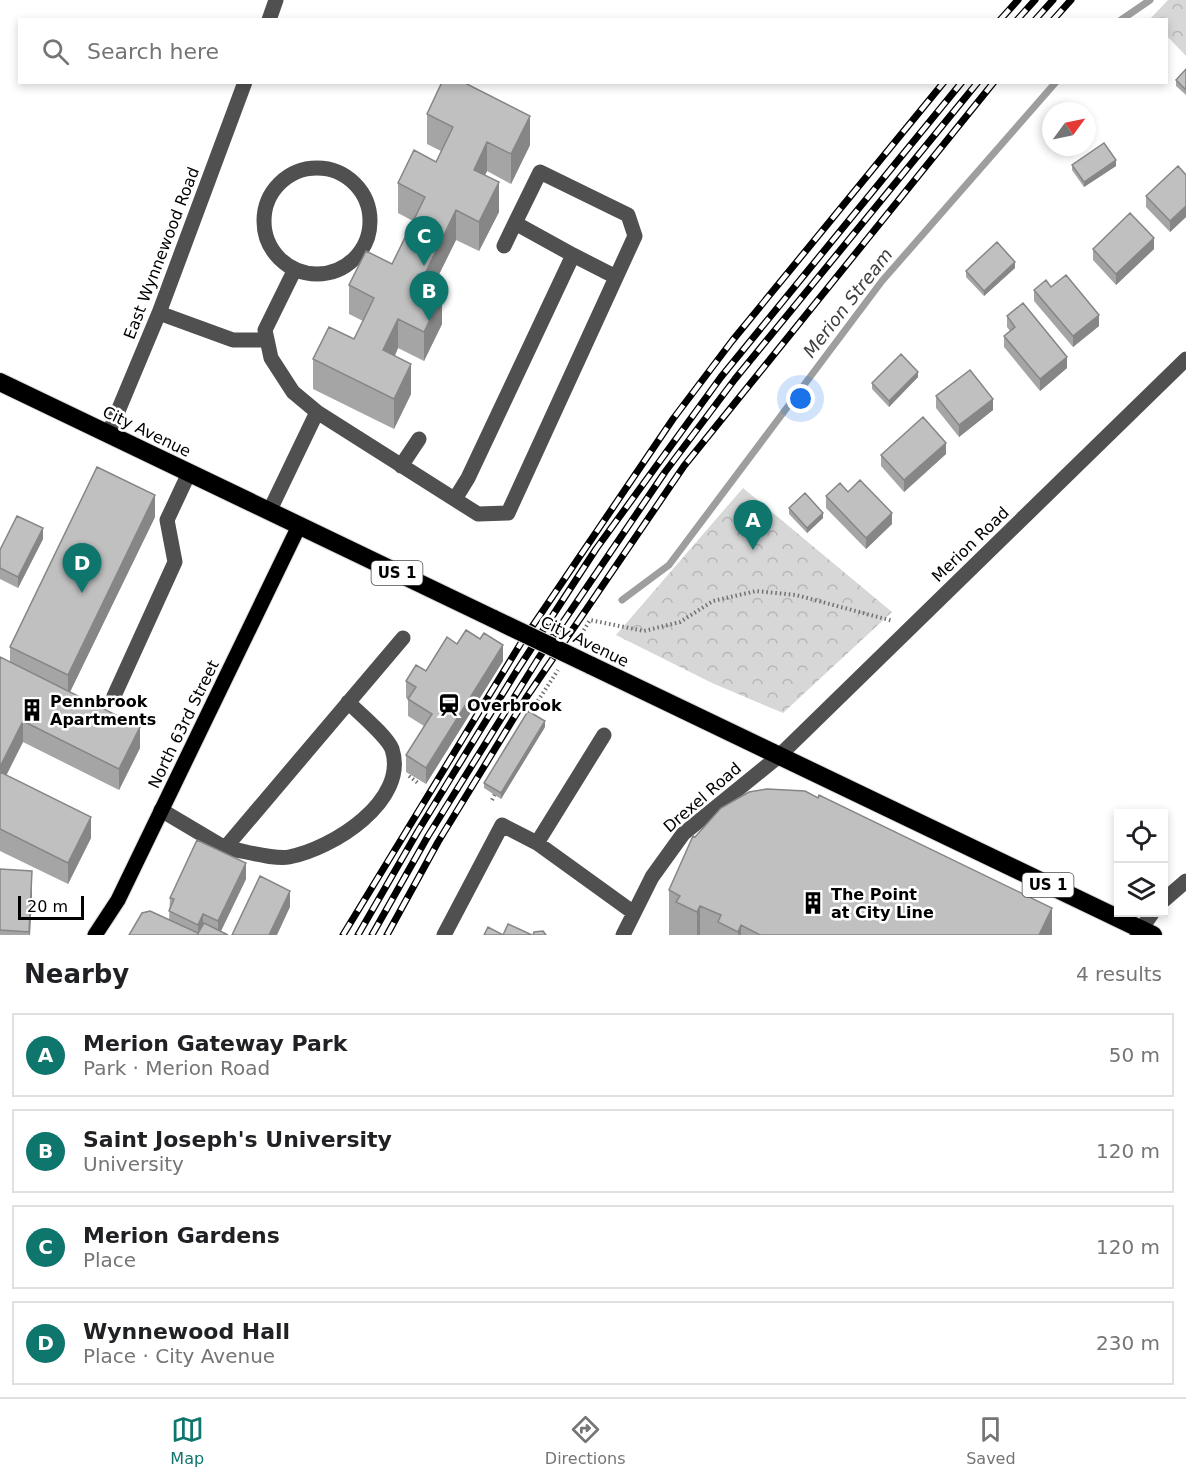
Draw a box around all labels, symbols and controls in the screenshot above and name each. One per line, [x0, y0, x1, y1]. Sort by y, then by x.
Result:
search box [18, 18, 1168, 84]
icon: search [39, 35, 72, 68]
text: Search here [87, 39, 219, 64]
north arrow [1042, 102, 1096, 156]
street label: East Wynnewood Road [120, 164, 203, 342]
pin: C [404, 216, 444, 266]
water label: Merion Stream [798, 244, 897, 361]
pin: B [410, 272, 448, 321]
your location [786, 384, 815, 413]
street label: City Avenue [100, 402, 194, 461]
pin: A [734, 500, 772, 550]
street label: Merion Road [928, 503, 1013, 586]
pin: D [62, 544, 101, 593]
road number: US 1 [372, 561, 422, 585]
street label: City Avenue [538, 612, 632, 671]
street label: North 63rd Street [144, 657, 223, 791]
place label: Pennbrook Apartments [50, 692, 156, 729]
station icon: Overbrook [436, 692, 462, 718]
place label: Overbrook [467, 696, 562, 715]
building icon: Pennbrook Apartments [19, 697, 45, 723]
street label: Drexel Road [660, 759, 745, 836]
map controls [1114, 809, 1168, 917]
button: locate [1114, 809, 1168, 863]
button: layers [1114, 863, 1168, 917]
road number: US 1 [1022, 873, 1074, 897]
place label: The Point at City Line [831, 885, 934, 922]
building icon: The Point at City Line [800, 890, 826, 916]
scale bar [18, 893, 84, 920]
text: 20 m [27, 897, 68, 916]
text: Nearby [24, 959, 129, 989]
text: 4 results [1076, 962, 1162, 986]
text: Merion Gateway Park [83, 1031, 347, 1056]
text: A [38, 1043, 53, 1067]
text: 50 m [1109, 1043, 1160, 1067]
text: Park · Merion Road [83, 1056, 270, 1080]
text: Saint Joseph's University [83, 1127, 392, 1152]
text: B [38, 1139, 53, 1163]
text: 120 m [1096, 1139, 1160, 1163]
text: University [83, 1152, 184, 1176]
text: Merion Gardens [83, 1223, 280, 1248]
text: C [38, 1235, 53, 1259]
text: 120 m [1096, 1235, 1160, 1259]
text: Place [83, 1248, 136, 1272]
text: Wynnewood Hall [83, 1319, 290, 1344]
text: D [37, 1331, 54, 1355]
text: 230 m [1096, 1331, 1160, 1355]
text: Place · City Avenue [83, 1344, 275, 1368]
tab: Map [170, 1413, 204, 1468]
tab: Directions [545, 1413, 625, 1468]
tab: Saved [966, 1413, 1016, 1468]

